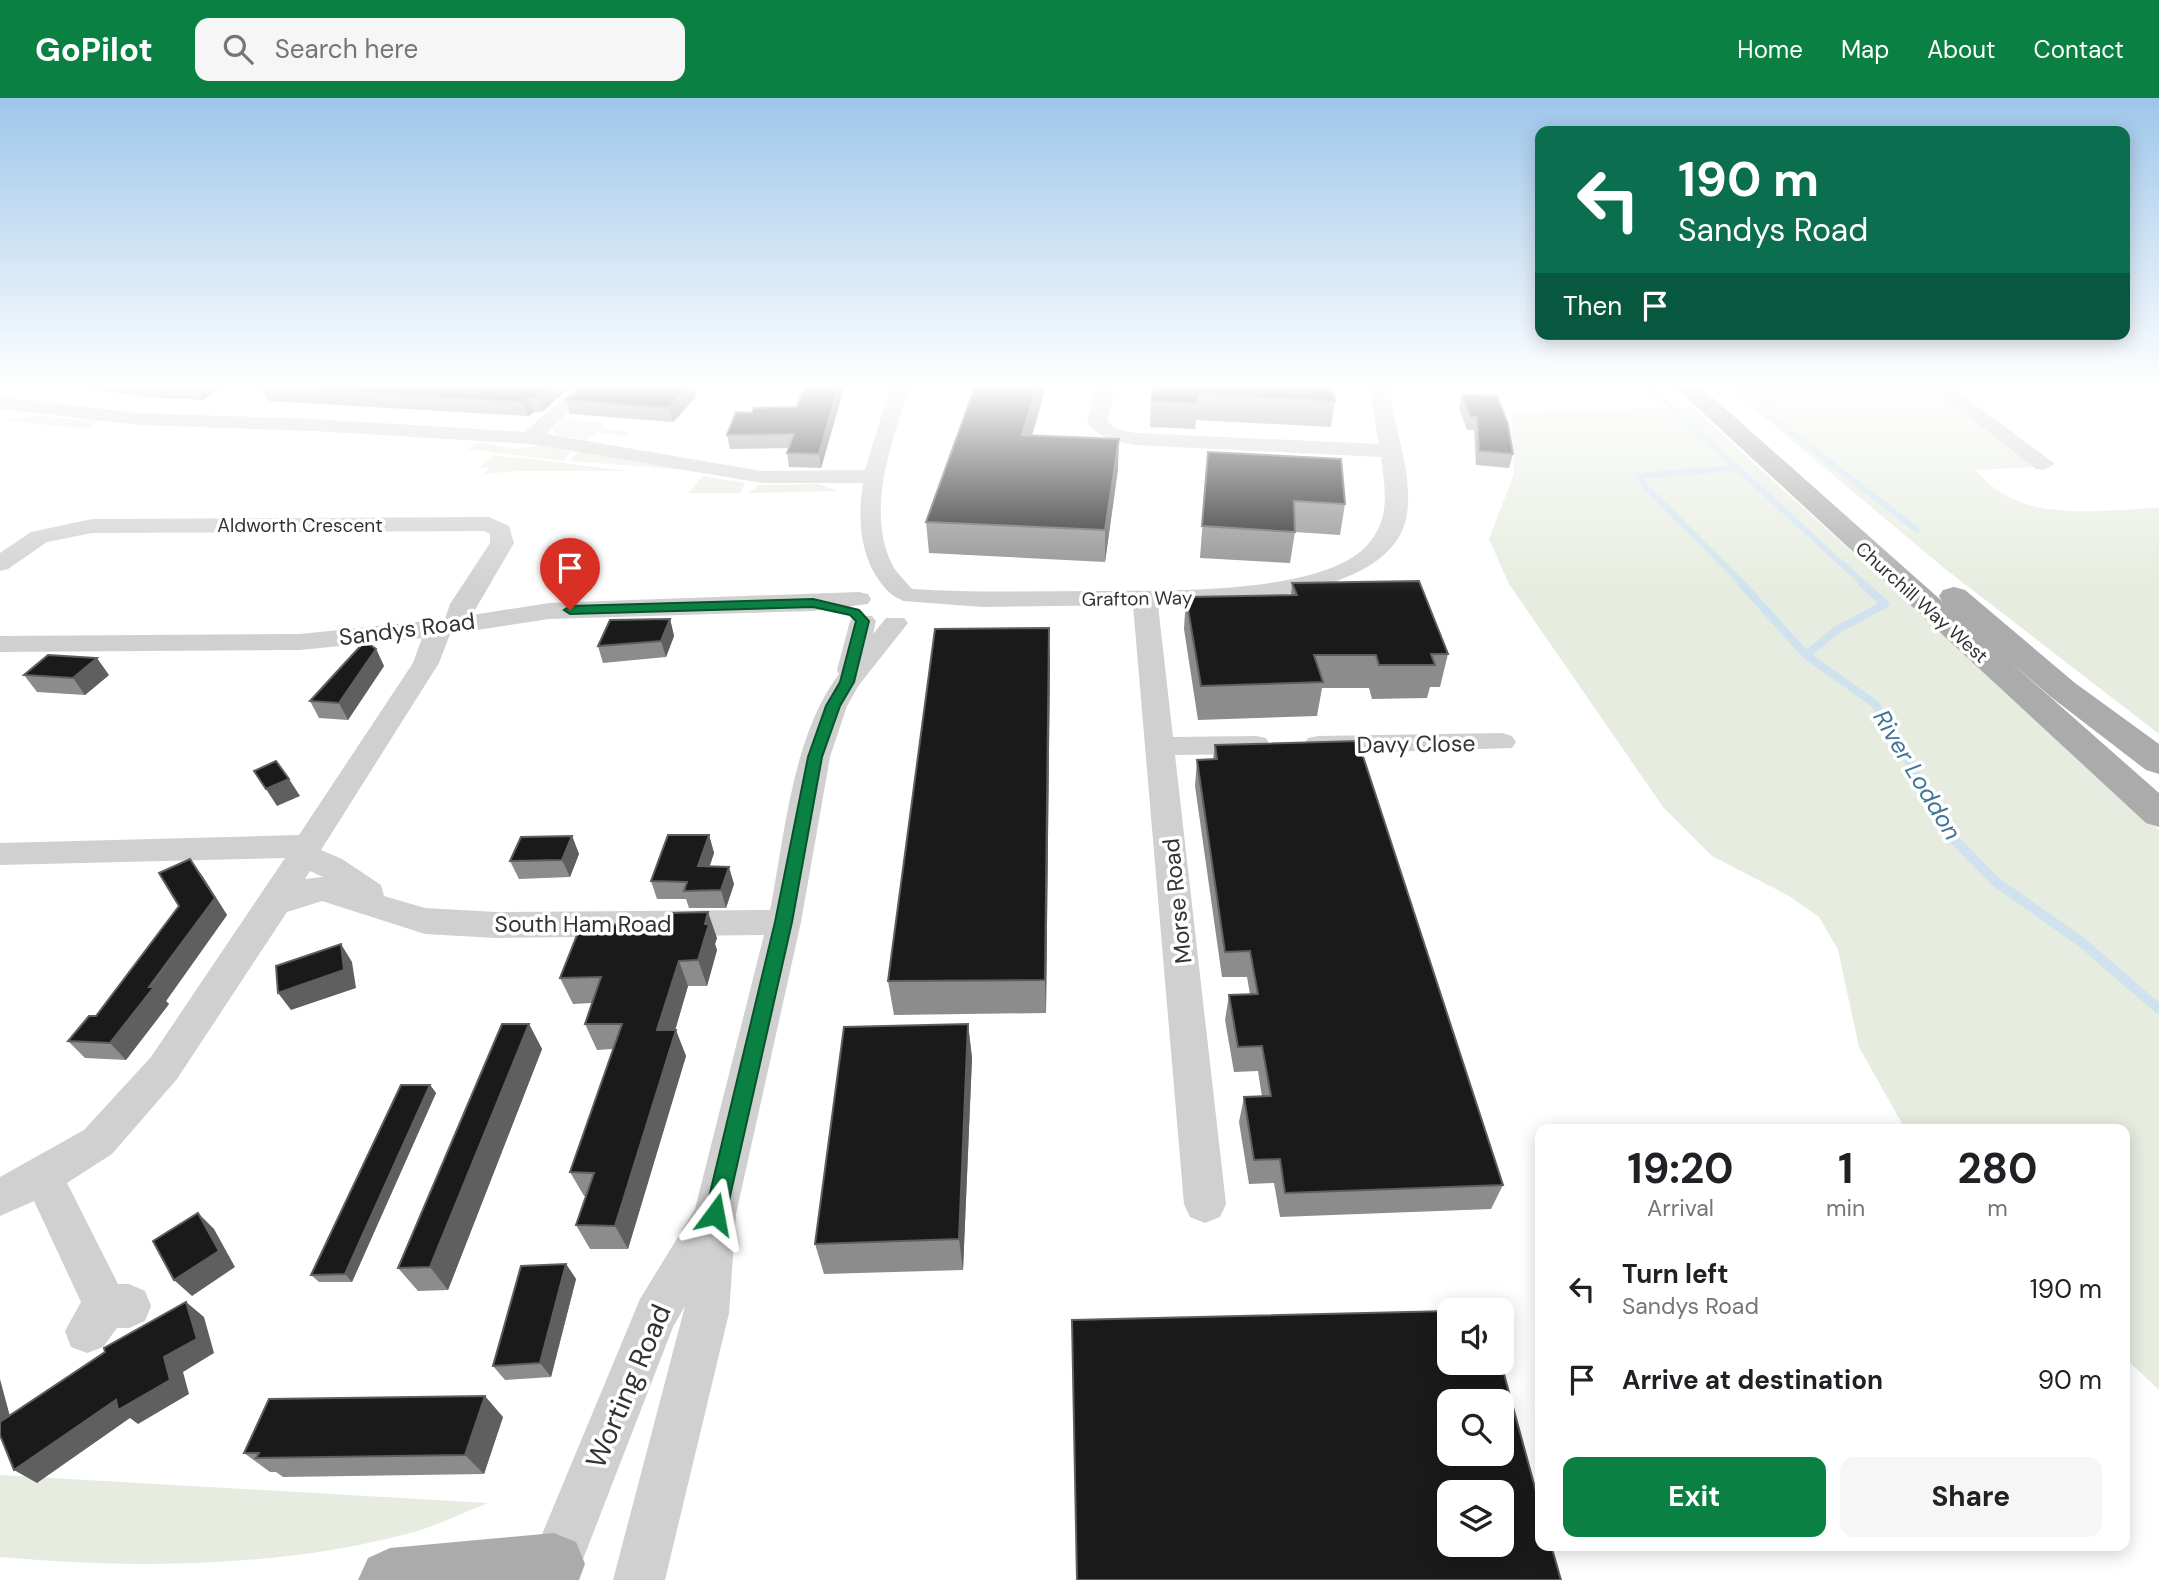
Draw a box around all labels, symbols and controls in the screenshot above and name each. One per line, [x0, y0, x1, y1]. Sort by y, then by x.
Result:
search box [195, 18, 685, 81]
text: GoPilot [35, 28, 153, 71]
icon: search [219, 30, 257, 68]
text: Search here [275, 32, 418, 66]
text: Home [1737, 34, 1803, 65]
text: Map [1841, 34, 1889, 65]
text: About [1927, 34, 1996, 65]
text: Contact [2034, 34, 2124, 65]
text: 190 m [1678, 147, 1819, 211]
icon: left [1563, 154, 1654, 245]
text: Sandys Road [1678, 209, 1868, 251]
icon: arrive [1636, 287, 1674, 325]
text: Then [1563, 289, 1622, 323]
street label: Aldworth Crescent [217, 513, 383, 538]
street label: Churchill Way West [1850, 536, 1993, 669]
pin [540, 538, 600, 610]
icon: arrive [551, 549, 589, 587]
street label: Grafton Way [1081, 585, 1193, 612]
street label: Sandys Road [337, 606, 477, 652]
water label: River Loddon [1866, 704, 1968, 845]
street label: Davy Close [1356, 728, 1476, 760]
street label: Morse Road [1156, 837, 1198, 965]
street label: South Ham Road [495, 909, 671, 939]
text: 19:20 [1627, 1141, 1734, 1196]
text: 1 [1838, 1141, 1853, 1196]
text: 280 [1958, 1141, 2038, 1196]
position arrow [678, 1177, 752, 1251]
text: Arrival [1647, 1193, 1714, 1223]
text: min [1826, 1193, 1865, 1223]
text: m [1987, 1193, 2008, 1223]
text: Turn left [1622, 1257, 1729, 1291]
icon: left [1563, 1270, 1601, 1308]
text: 190 m [2030, 1272, 2102, 1306]
text: Sandys Road [1622, 1291, 1759, 1321]
map controls [1437, 1298, 1514, 1557]
button: sound [1437, 1298, 1514, 1375]
street label: Worting Road [577, 1299, 680, 1474]
icon: arrive [1563, 1361, 1601, 1399]
text: Arrive at destination [1622, 1363, 1883, 1397]
text: 90 m [2038, 1363, 2102, 1397]
button: search [1437, 1389, 1514, 1466]
button: Exit [1563, 1457, 1826, 1537]
button: Share [1840, 1457, 2102, 1537]
button: layers [1437, 1480, 1514, 1557]

